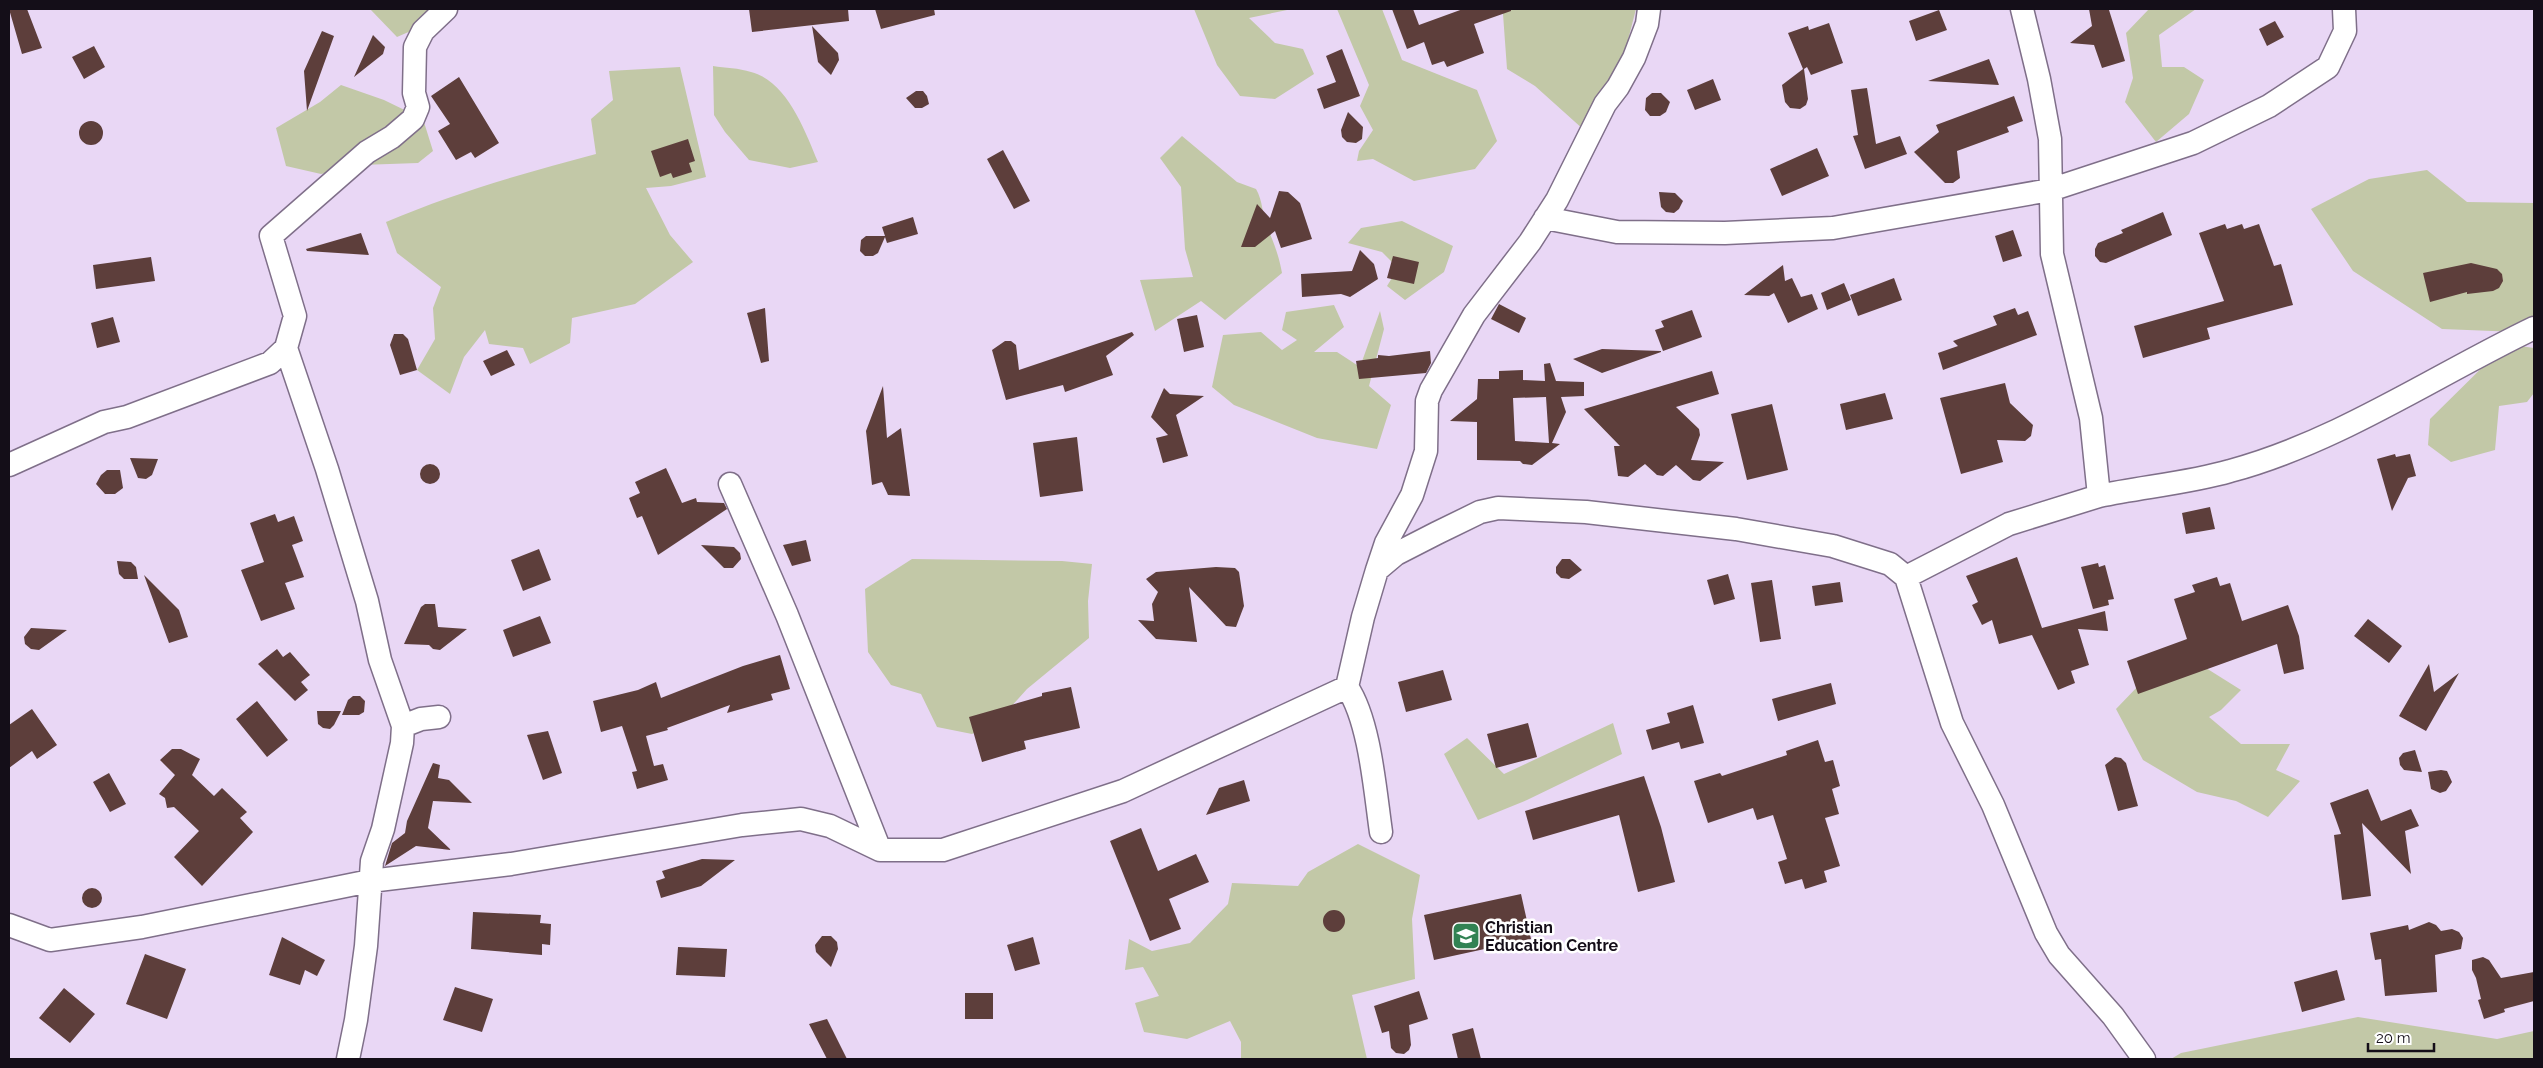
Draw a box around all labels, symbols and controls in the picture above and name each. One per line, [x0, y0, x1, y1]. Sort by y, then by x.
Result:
place label: Christian Education Centre [1485, 918, 1619, 955]
school or university icon: Christian Education Centre [1451, 921, 1481, 951]
scale bar [2368, 1020, 2434, 1052]
text: 20 m [2376, 1029, 2411, 1047]

